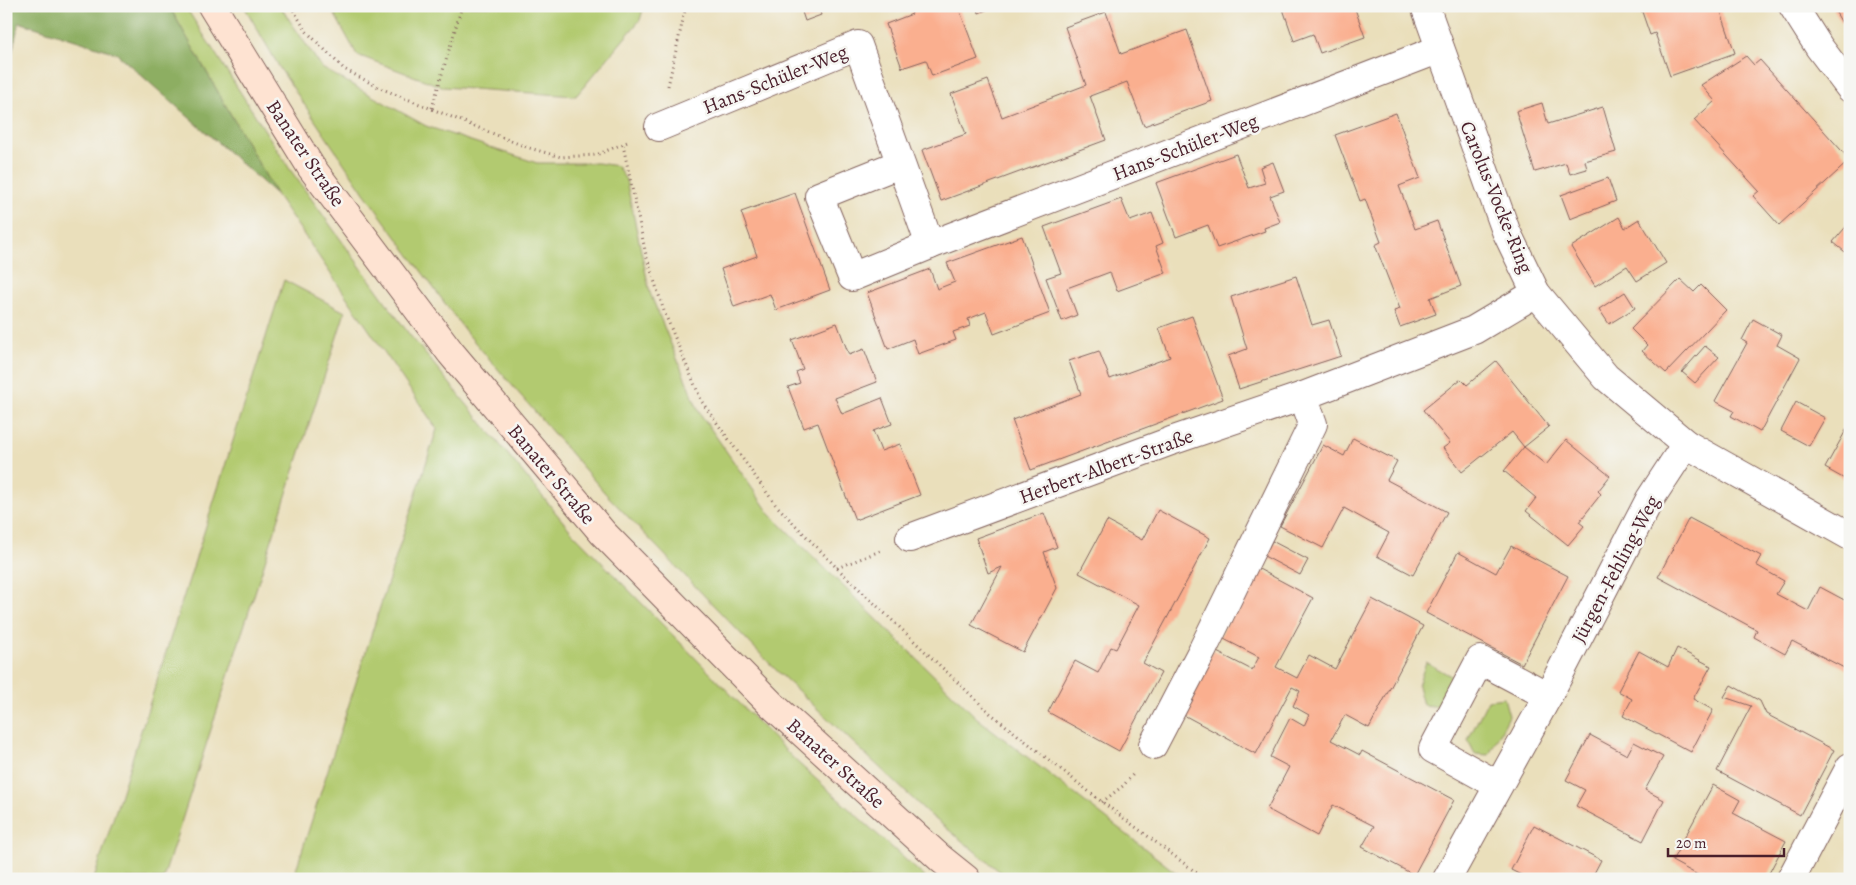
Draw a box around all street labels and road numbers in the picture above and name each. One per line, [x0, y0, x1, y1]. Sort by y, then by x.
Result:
street label: Hans-Schüler-Weg [699, 38, 852, 121]
street label: Banater Straße [260, 95, 351, 212]
street label: Hans-Schüler-Weg [1109, 107, 1262, 188]
street label: Carolus-Vocke-Ring [1454, 117, 1539, 277]
street label: Banater Straße [502, 418, 602, 530]
street label: Herbert-Albert-Straße [1015, 422, 1197, 510]
street label: Jürgen-Fehling-Weg [1565, 491, 1666, 648]
street label: Banater Straße [781, 712, 891, 815]

